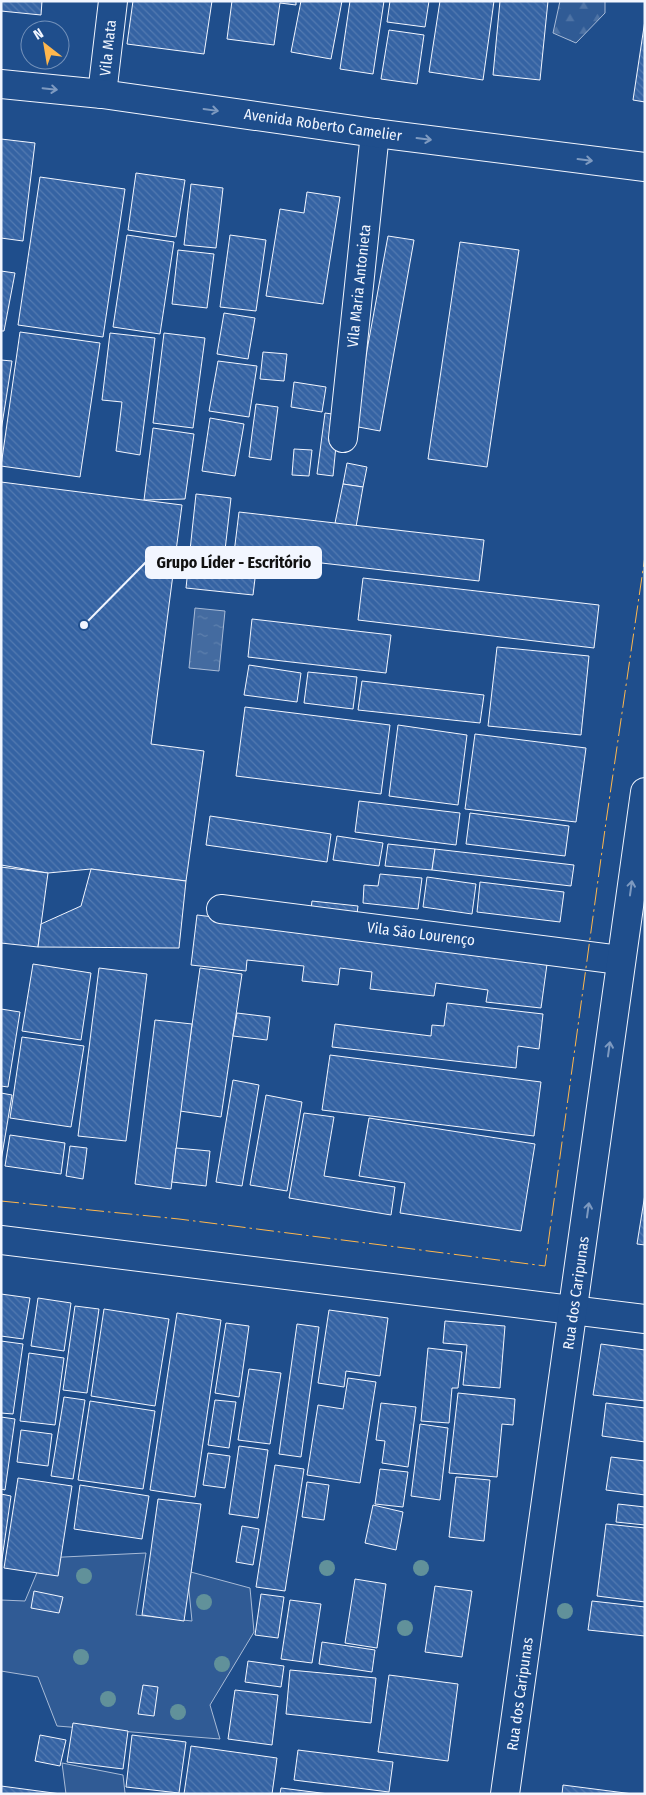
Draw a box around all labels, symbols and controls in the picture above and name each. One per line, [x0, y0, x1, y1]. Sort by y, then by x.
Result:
street label: Vila Mata [96, 19, 120, 77]
north arrow [20, 20, 70, 70]
text: N [31, 25, 47, 44]
one-way arrow [41, 84, 57, 94]
one-way arrow [203, 105, 219, 115]
street label: Avenida Roberto Camelier [243, 105, 404, 145]
one-way arrow [416, 134, 432, 144]
one-way arrow [577, 155, 593, 165]
street label: Vila Maria Antonieta [344, 224, 374, 348]
callout: Grupo Líder - Escritório [146, 547, 321, 578]
text: Grupo Líder - Escritório [157, 553, 312, 572]
one-way arrow [626, 880, 636, 896]
street label: Vila São Lourenço [366, 918, 476, 950]
one-way arrow [604, 1041, 614, 1057]
one-way arrow [583, 1202, 593, 1218]
street label: Rua dos Caripunas [559, 1235, 593, 1351]
street label: Rua dos Caripunas [503, 1636, 537, 1752]

